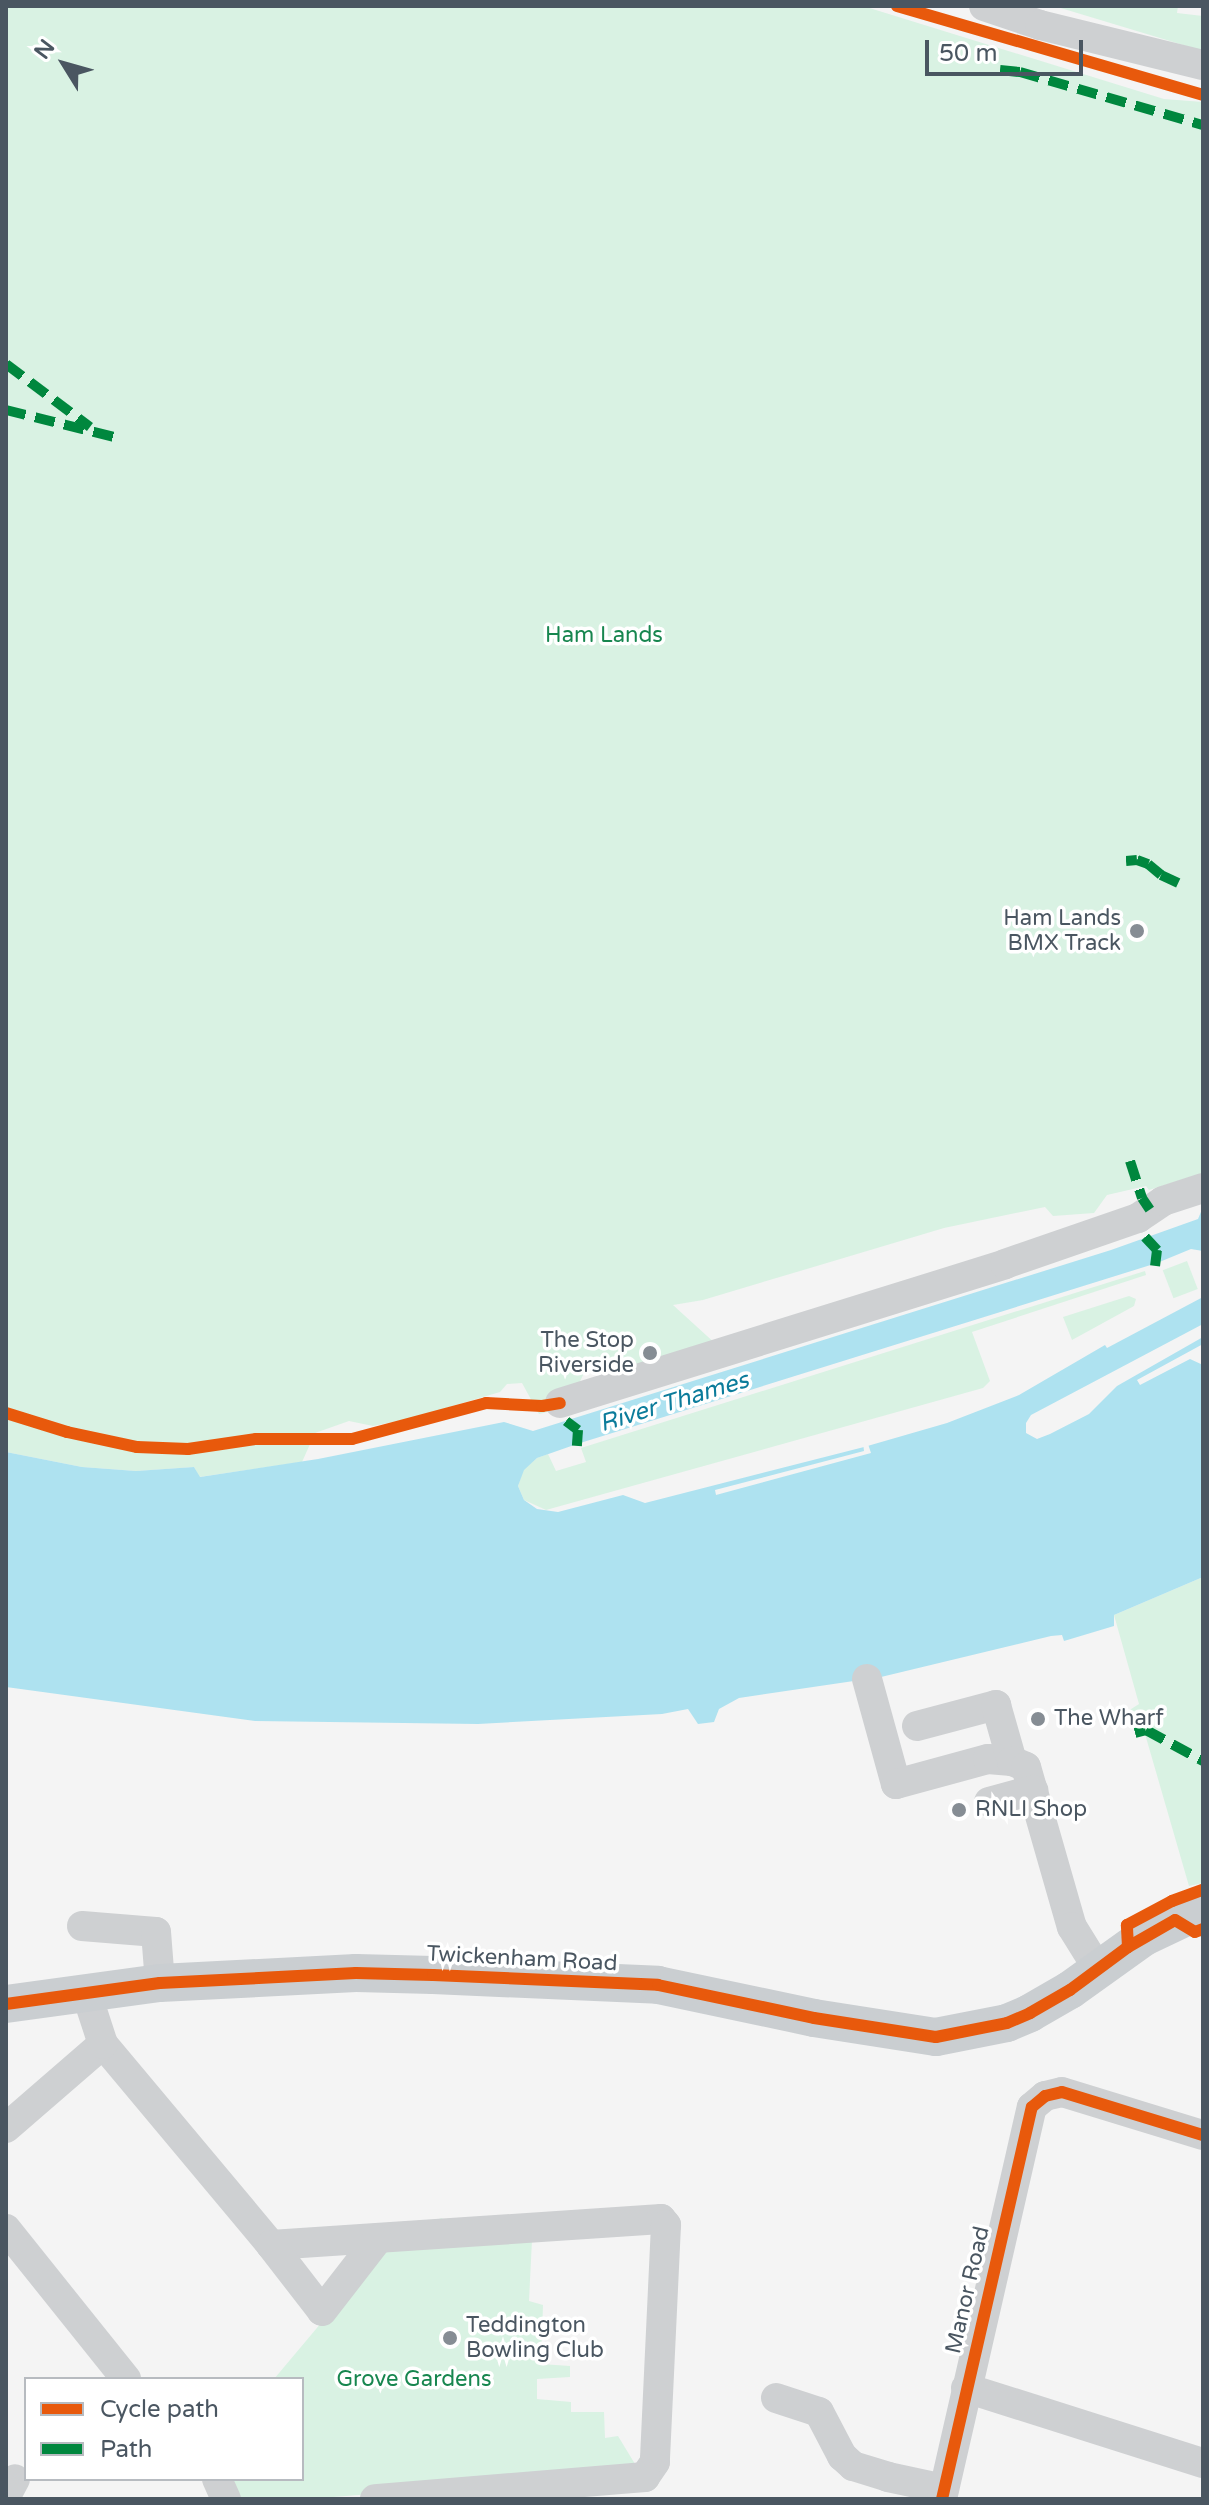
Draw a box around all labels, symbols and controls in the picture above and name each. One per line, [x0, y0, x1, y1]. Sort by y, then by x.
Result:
north arrow [24, 24, 104, 104]
scale bar [929, 24, 1087, 74]
text: N [29, 35, 61, 64]
text: 50 m [939, 39, 997, 68]
park label: Ham Lands [545, 623, 663, 649]
place label: Ham Lands BMX Track [1003, 905, 1121, 956]
marker: Ham Lands BMX Track [1128, 922, 1146, 940]
place label: The Stop Riverside [538, 1327, 634, 1378]
marker: The Stop Riverside [641, 1344, 659, 1362]
water label: River Thames [596, 1366, 752, 1438]
place label: The Wharf [1054, 1706, 1164, 1732]
marker: The Wharf [1029, 1710, 1047, 1728]
place label: RNLI Shop [975, 1797, 1087, 1823]
marker: RNLI Shop [950, 1801, 968, 1819]
street label: Twickenham Road [426, 1941, 618, 1977]
street label: Manor Road [941, 2224, 995, 2356]
place label: Teddington Bowling Club [466, 2312, 604, 2364]
marker: Teddington Bowling Club [441, 2329, 459, 2347]
park label: Grove Gardens [336, 2367, 492, 2393]
legend [24, 2377, 304, 2481]
text: Cycle path [100, 2395, 219, 2424]
text: Path [100, 2435, 153, 2464]

